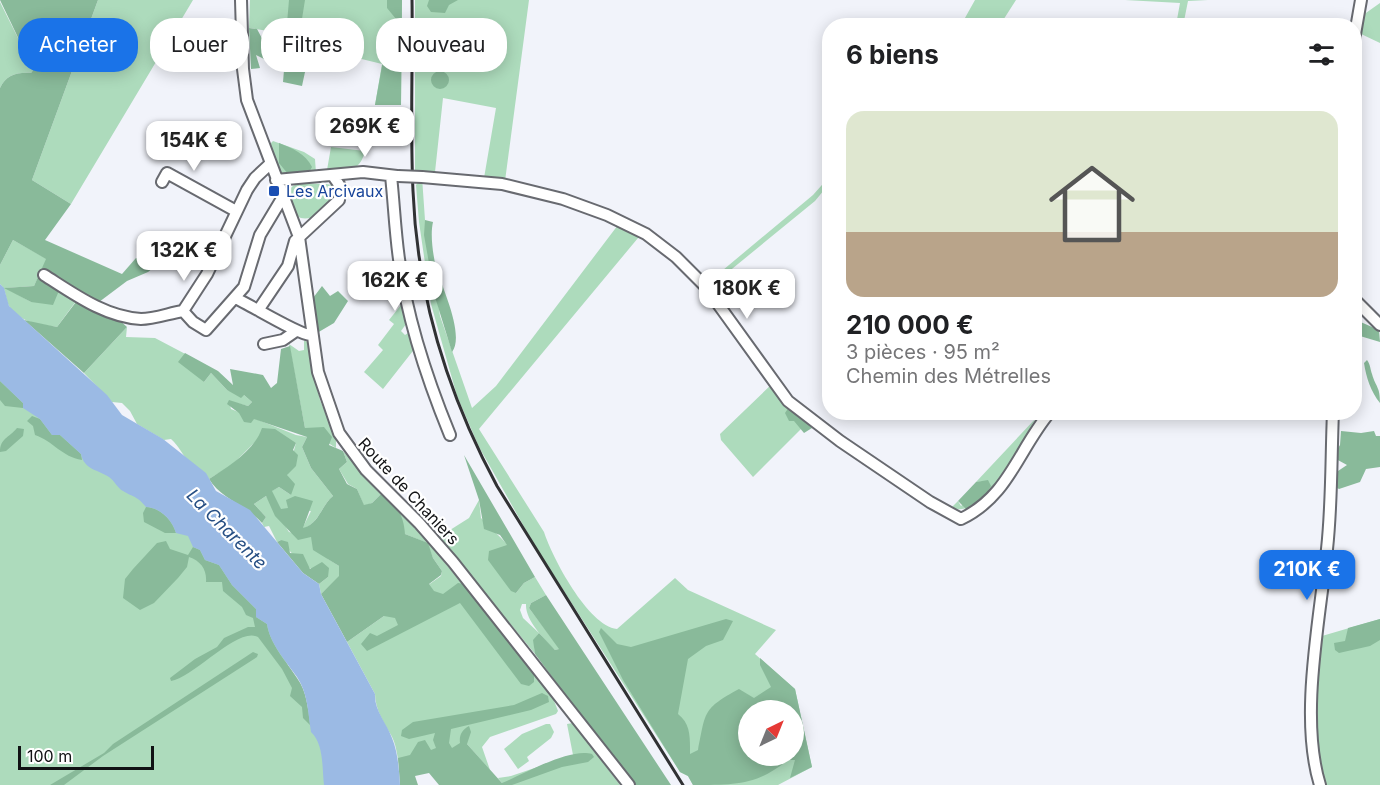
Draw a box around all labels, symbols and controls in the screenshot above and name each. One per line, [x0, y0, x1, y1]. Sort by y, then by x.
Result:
chip: Acheter [18, 18, 138, 72]
chip: Louer [150, 18, 249, 72]
chip: Filtres [261, 18, 364, 72]
chip: Nouveau [376, 18, 507, 72]
icon: filters [1305, 38, 1338, 71]
text: 6 biens [846, 39, 939, 70]
pin: 269K € [316, 107, 414, 158]
text: 269K € [329, 114, 401, 138]
pin: 154K € [145, 121, 243, 172]
text: 154K € [160, 128, 228, 152]
icon: home [1038, 150, 1146, 258]
place label: Les Arcivaux [286, 181, 383, 201]
marker: Les Arcivaux [267, 184, 281, 198]
pin: 132K € [135, 231, 233, 282]
text: 132K € [151, 238, 217, 262]
pin: 162K € [346, 261, 444, 312]
text: 162K € [361, 268, 429, 292]
pin: 180K € [698, 269, 796, 320]
text: 180K € [713, 276, 781, 300]
text: 210 000 € [846, 309, 974, 340]
text: 3 pièces · 95 m² [846, 340, 1000, 364]
text: Chemin des Métrelles [846, 364, 1051, 388]
street label: Route de Chaniers [354, 433, 464, 549]
water label: La Charente [183, 485, 271, 573]
pin: 210K € [1258, 550, 1356, 601]
text: 210K € [1273, 557, 1341, 581]
north arrow [738, 700, 804, 766]
map controls [738, 700, 804, 766]
scale bar [18, 743, 154, 770]
text: 100 m [27, 746, 72, 766]

